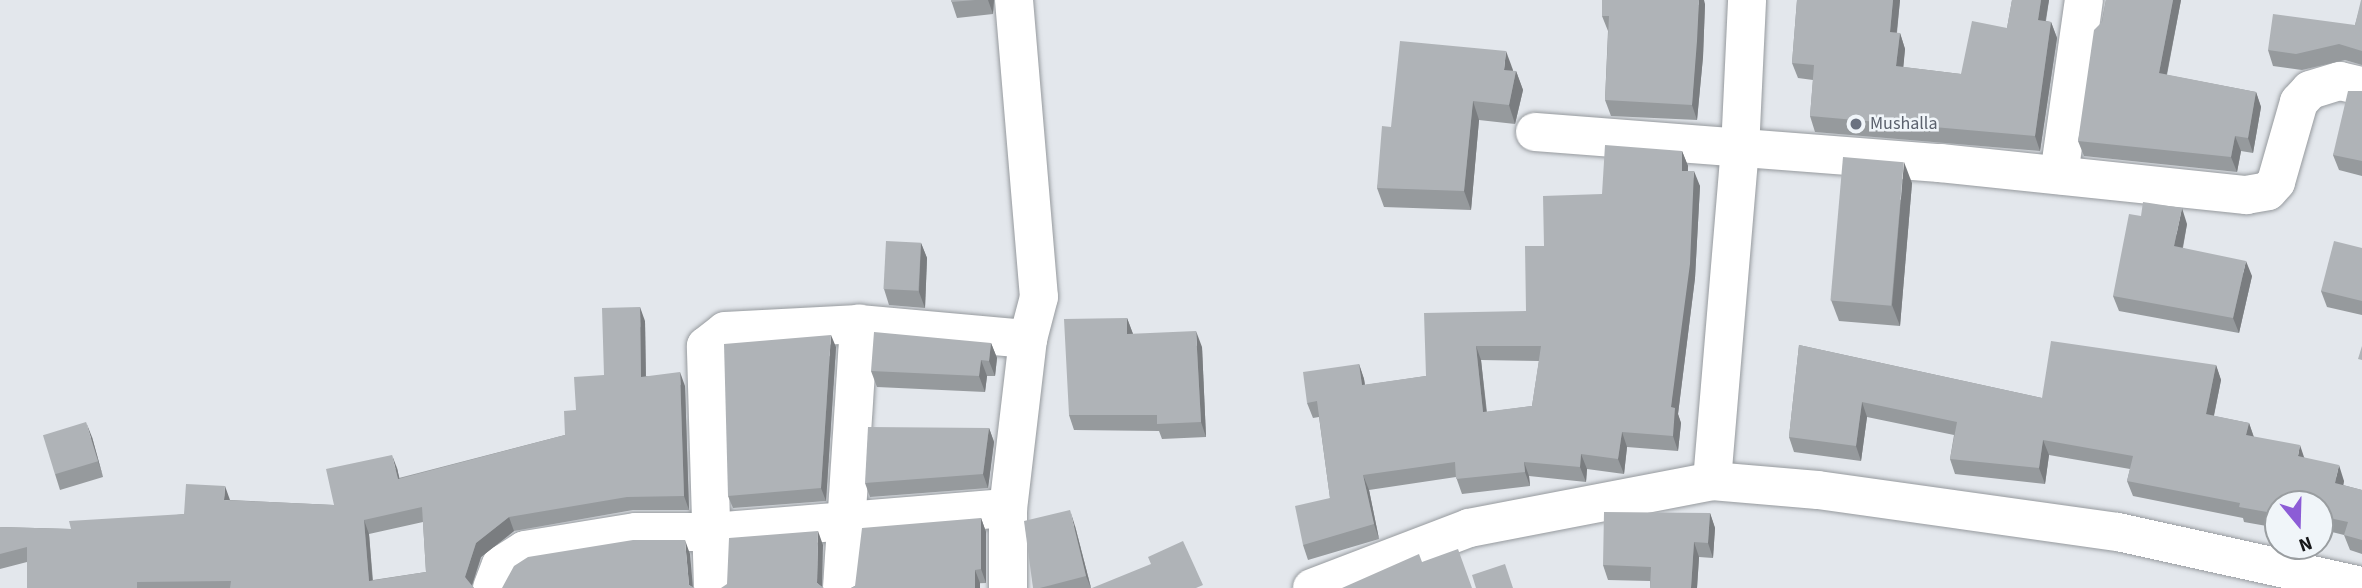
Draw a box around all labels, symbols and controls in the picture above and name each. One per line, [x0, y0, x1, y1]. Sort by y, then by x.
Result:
place label: Mushalla [1870, 113, 1938, 135]
marker: Mushalla [1848, 116, 1864, 132]
north arrow [2264, 490, 2334, 560]
text: N [2295, 529, 2316, 558]

